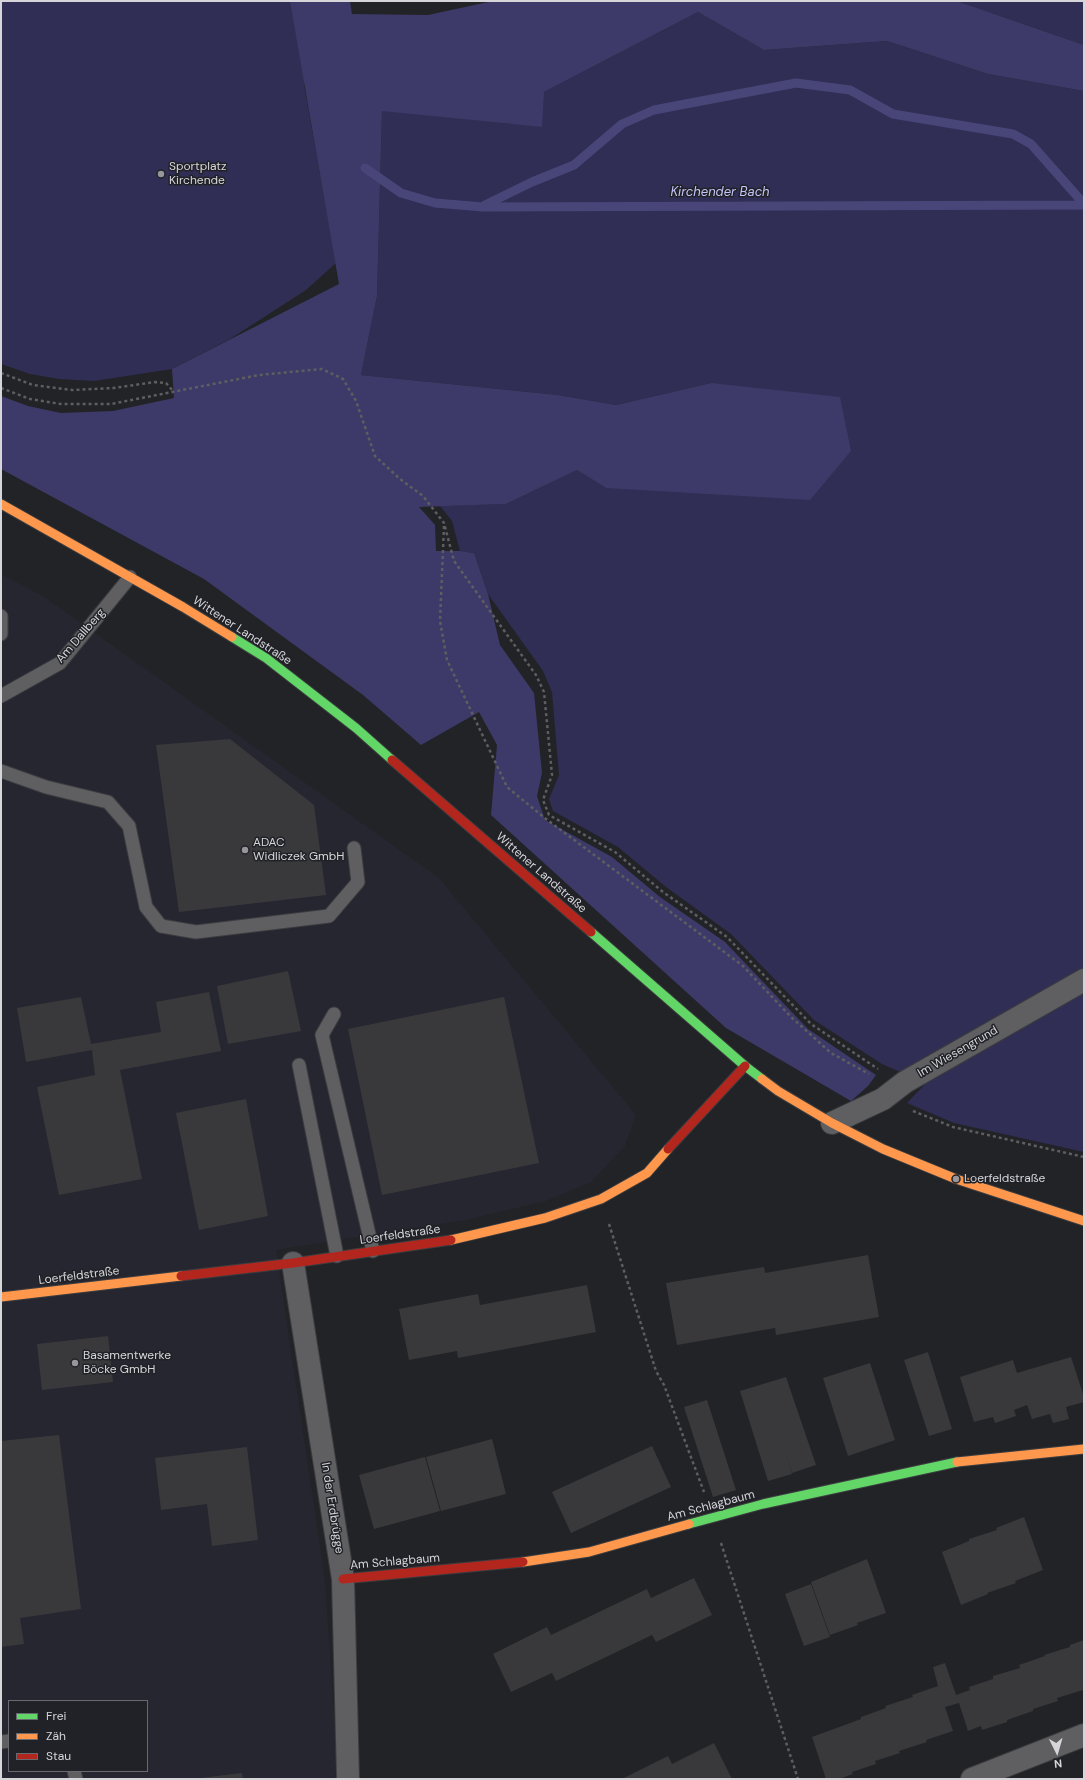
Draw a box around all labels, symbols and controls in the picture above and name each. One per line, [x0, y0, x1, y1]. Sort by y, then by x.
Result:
place label: Sportplatz Kirchende [169, 160, 226, 188]
marker: Sportplatz Kirchende [156, 169, 166, 179]
water label: Kirchender Bach [670, 185, 770, 201]
street label: Wittener Landstraße [190, 594, 294, 668]
street label: Am Dallberg [53, 606, 109, 666]
street label: Wittener Landstraße [493, 830, 589, 916]
place label: ADAC Widliczek GmbH [253, 836, 344, 864]
marker: ADAC Widliczek GmbH [240, 845, 250, 855]
street label: Im Wiesengrund [915, 1023, 1001, 1081]
place label: Loerfeldstraße [964, 1172, 1045, 1186]
marker: Loerfeldstraße [951, 1174, 961, 1184]
street label: Loerfeldstraße [359, 1222, 441, 1248]
street label: Loerfeldstraße [38, 1264, 120, 1288]
place label: Basamentwerke Böcke GmbH [83, 1349, 171, 1377]
marker: Basamentwerke Böcke GmbH [70, 1358, 80, 1368]
street label: In der Erdbrügge [318, 1461, 346, 1555]
street label: Am Schlagbaum [666, 1487, 756, 1525]
street label: Am Schlagbaum [350, 1551, 440, 1573]
legend [8, 1700, 148, 1772]
text: Frei [46, 1708, 66, 1724]
text: Zäh [46, 1728, 66, 1744]
north arrow [1037, 1732, 1077, 1772]
text: Stau [46, 1748, 71, 1764]
text: N [1053, 1757, 1063, 1771]

